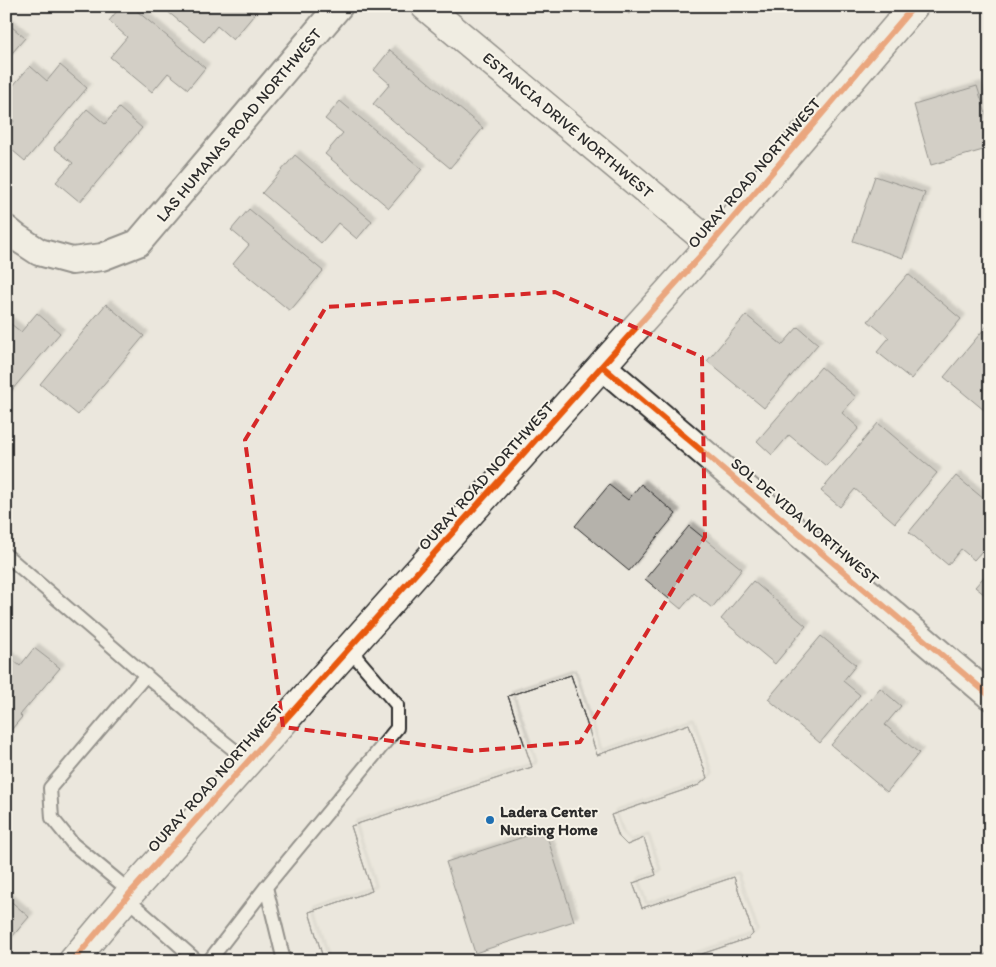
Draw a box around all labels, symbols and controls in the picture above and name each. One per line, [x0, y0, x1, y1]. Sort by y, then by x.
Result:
street label: LAS HUMANAS ROAD NORTHWEST [152, 24, 326, 226]
street label: ESTANCIA DRIVE NORTHWEST [479, 48, 657, 202]
street label: OURAY ROAD NORTHWEST [683, 94, 825, 252]
street label: OURAY ROAD NORTHWEST [414, 398, 558, 554]
street label: SOL DE VIDA NORTHWEST [727, 454, 883, 588]
street label: OURAY ROAD NORTHWEST [143, 700, 287, 856]
place label: Ladera Center Nursing Home [500, 802, 598, 840]
marker: Ladera Center Nursing Home [484, 814, 496, 826]

